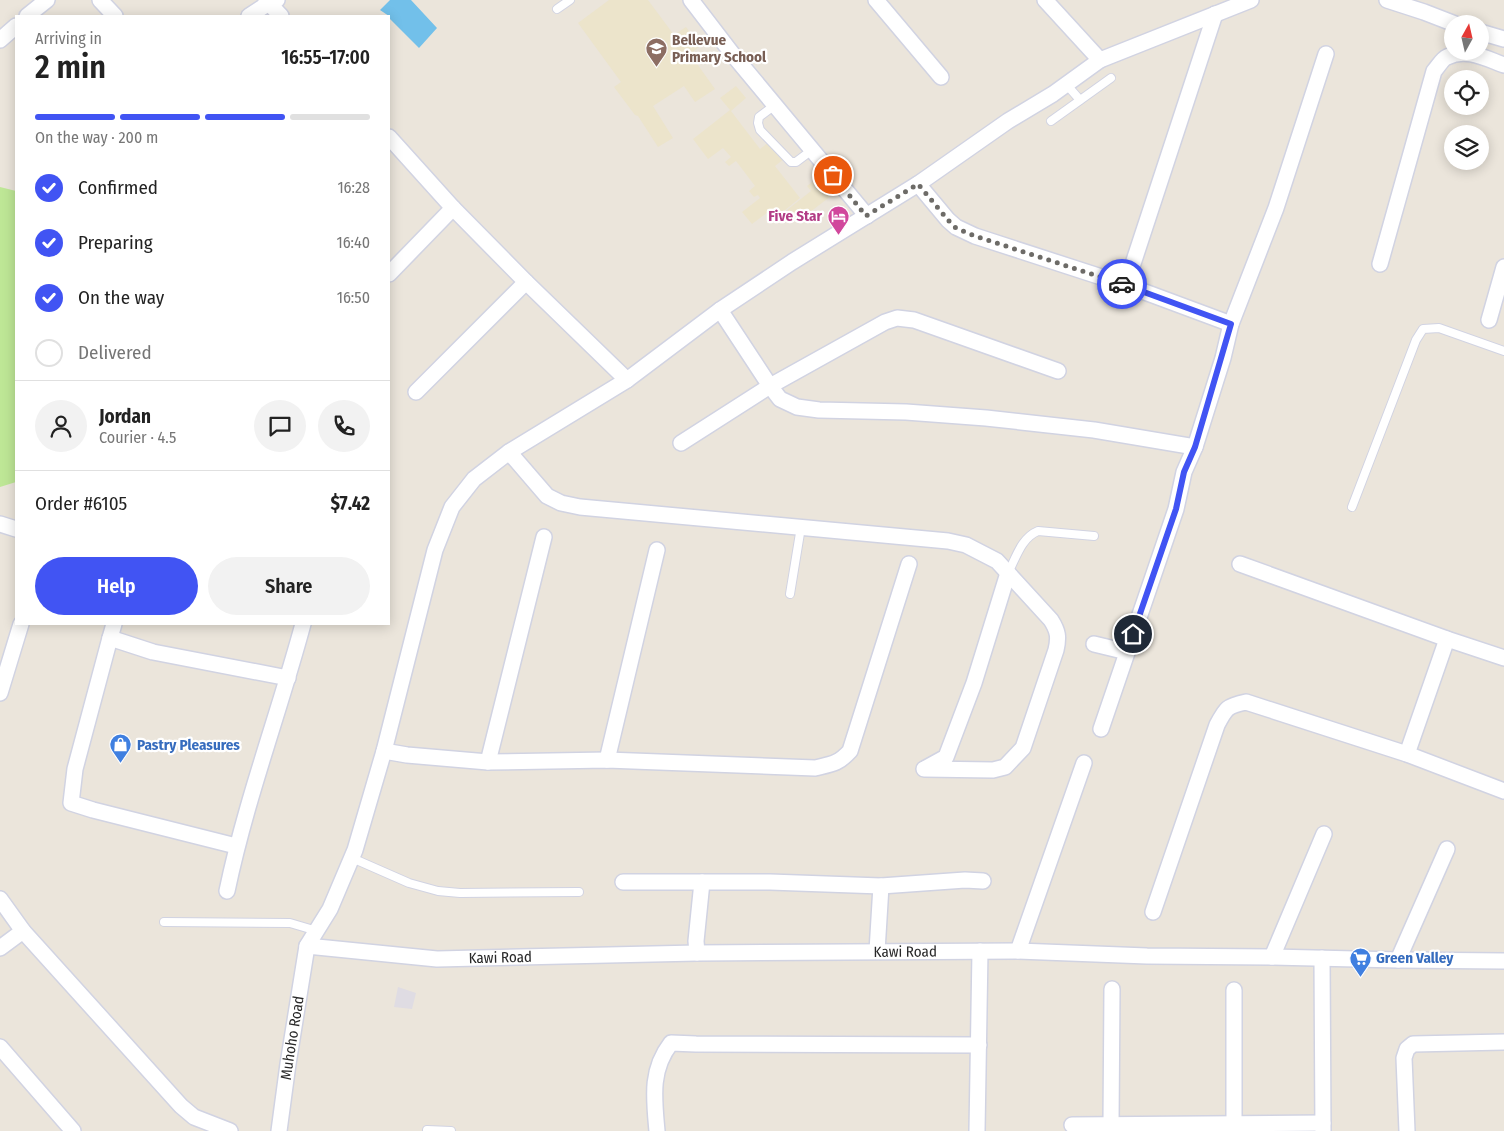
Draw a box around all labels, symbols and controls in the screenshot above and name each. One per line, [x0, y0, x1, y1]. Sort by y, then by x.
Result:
north arrow [1444, 15, 1489, 60]
map controls [1444, 15, 1489, 170]
text: Arriving in [35, 29, 102, 48]
place label: Bellevue Primary School [672, 31, 767, 66]
school or university icon: Bellevue Primary School [644, 37, 668, 68]
text: 16:55–17:00 [281, 46, 370, 69]
text: 2 min [35, 48, 106, 86]
button: locate [1444, 70, 1489, 115]
button: layers [1444, 125, 1489, 170]
text: On the way · 200 m [35, 128, 158, 147]
pin [812, 154, 854, 196]
icon: bag [819, 161, 847, 189]
icon: check [35, 174, 63, 202]
text: Confirmed [78, 176, 158, 199]
text: 16:28 [337, 178, 370, 197]
hotel icon: Five Star [826, 204, 850, 235]
place label: Five Star [768, 207, 823, 225]
icon: check [35, 229, 63, 257]
text: Preparing [78, 231, 153, 254]
text: 16:40 [336, 233, 370, 252]
courier [1097, 259, 1147, 309]
icon: car [1108, 270, 1136, 298]
icon: check [35, 284, 63, 312]
text: On the way [78, 286, 164, 309]
text: 16:50 [337, 288, 370, 307]
text: Delivered [78, 341, 152, 364]
button: person [35, 400, 87, 452]
button: chat [254, 400, 306, 452]
button: phone [318, 400, 370, 452]
text: Jordan [99, 405, 151, 428]
text: Courier · 4.5 [99, 428, 176, 447]
text: Order #6105 [35, 492, 127, 515]
text: $7.42 [330, 492, 370, 515]
button: Help [35, 557, 198, 615]
button: Share [208, 557, 370, 615]
pin [1112, 613, 1154, 655]
icon: home [1119, 620, 1147, 648]
shop icon: Pastry Pleasures [109, 733, 133, 764]
place label: Pastry Pleasures [137, 736, 240, 754]
street label: Kawi Road [874, 943, 937, 961]
supermarket icon: Green Valley [1348, 946, 1372, 977]
street label: Kawi Road [468, 948, 532, 967]
place label: Green Valley [1376, 949, 1454, 967]
street label: Muhoho Road [277, 995, 308, 1081]

